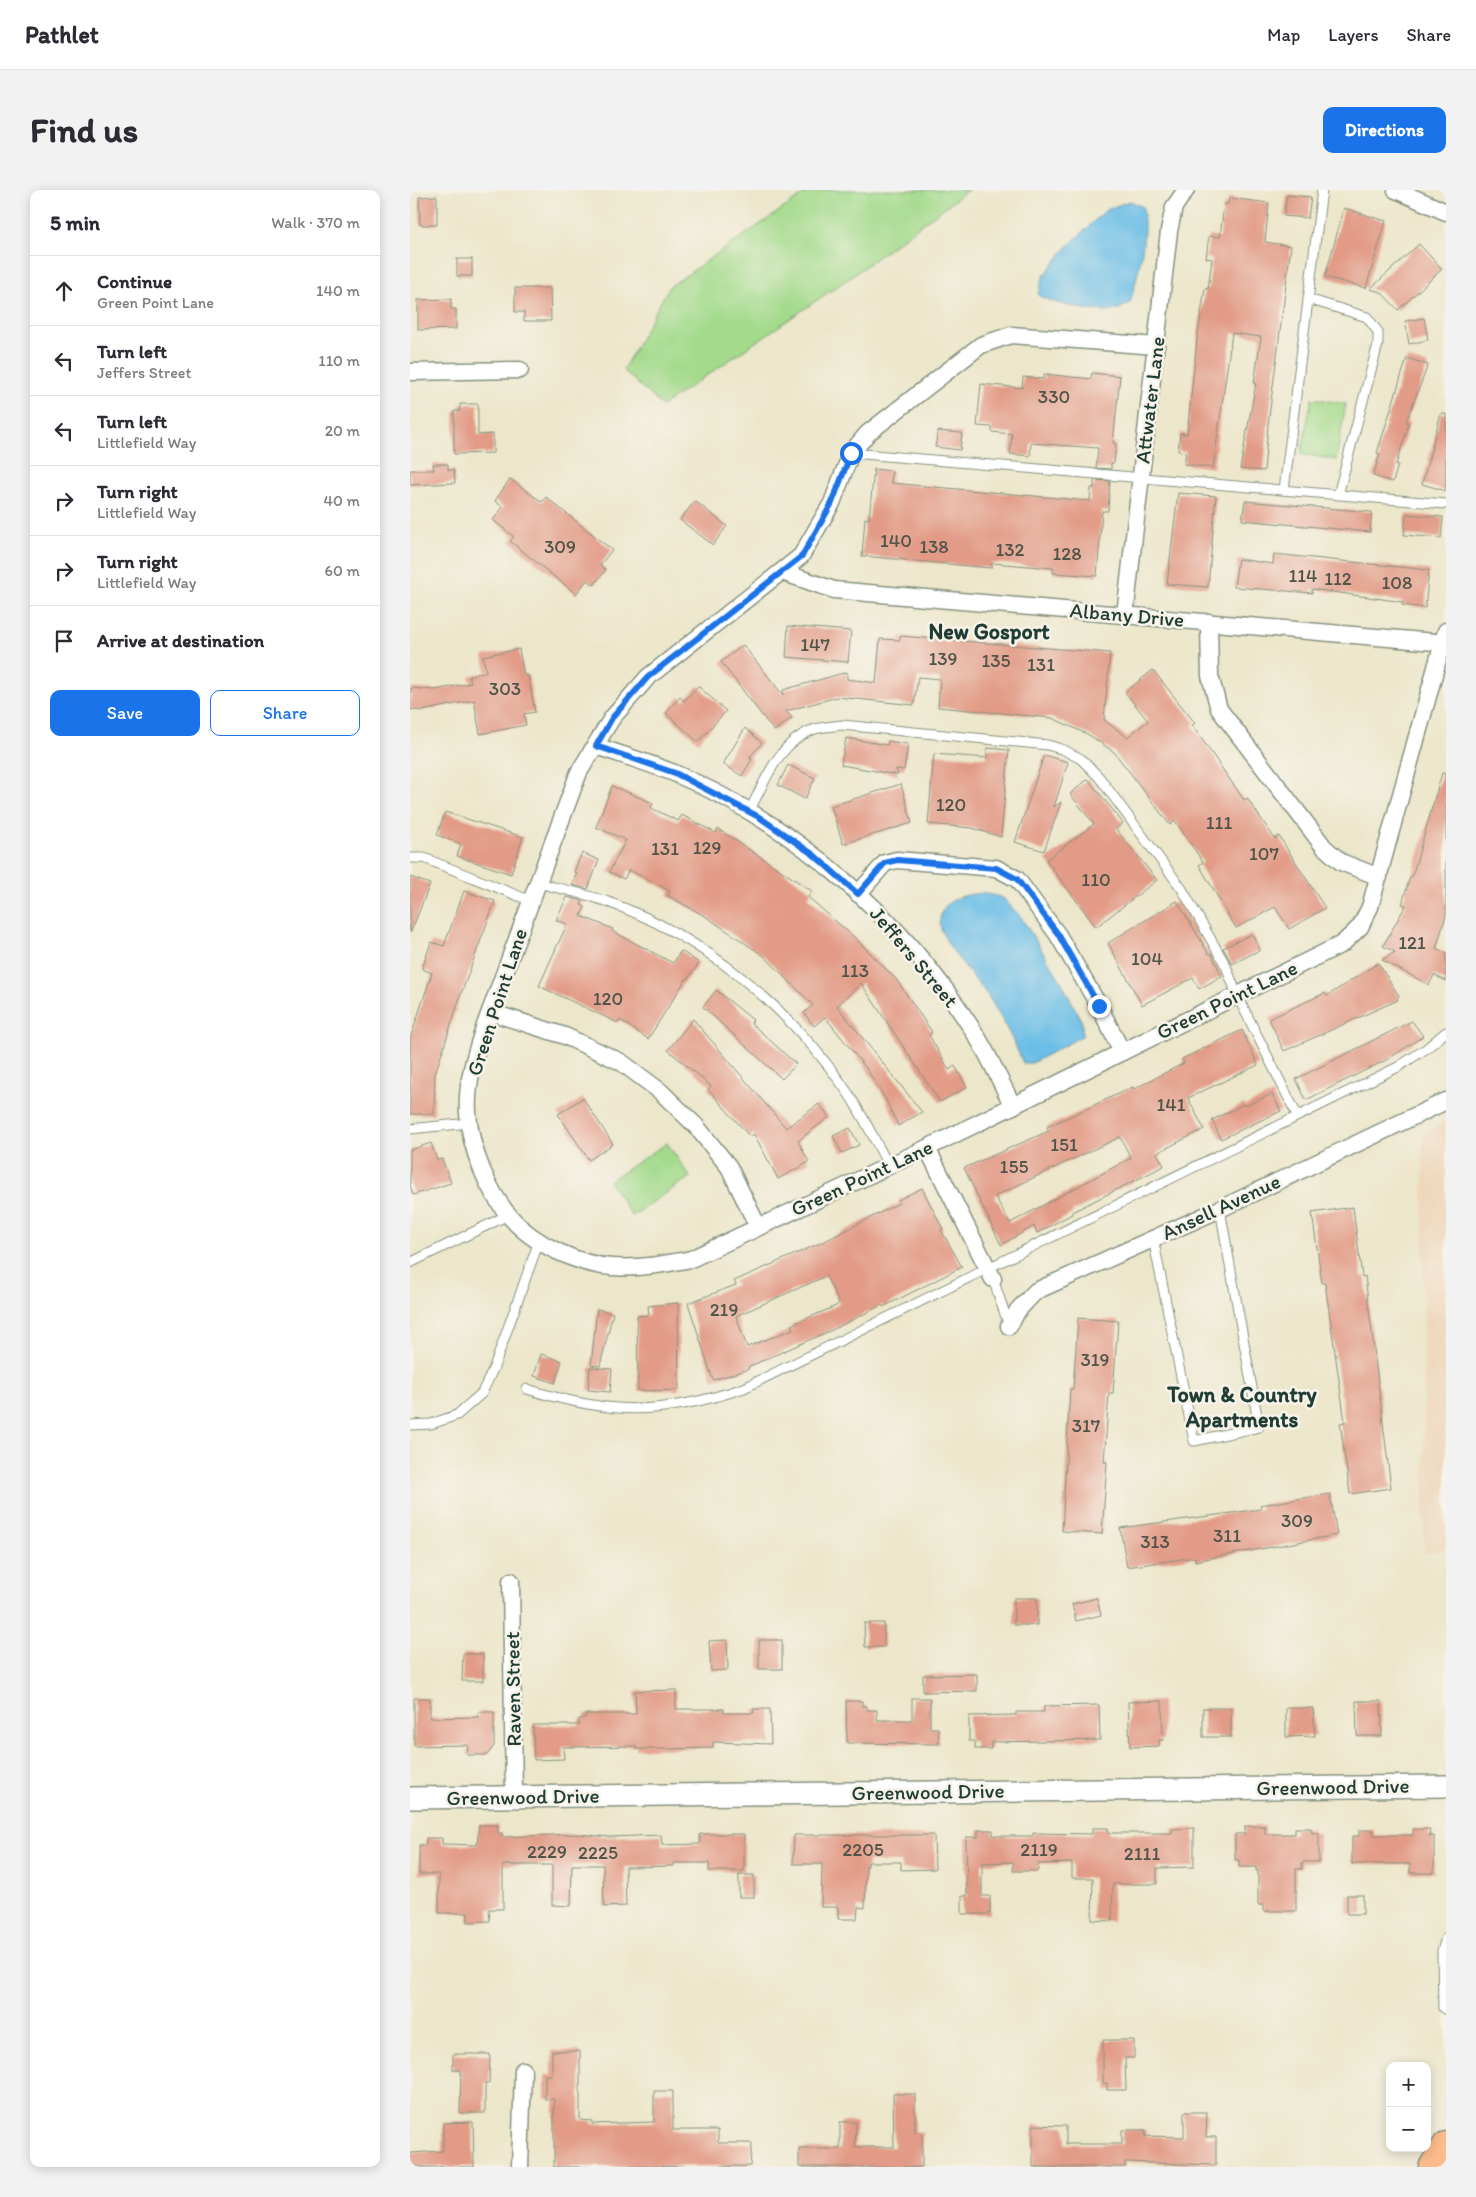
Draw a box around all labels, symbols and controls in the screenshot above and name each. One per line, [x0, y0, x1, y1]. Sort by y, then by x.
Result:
text: Pathlet [25, 20, 99, 49]
text: Map [1267, 24, 1300, 46]
text: Layers [1328, 24, 1378, 46]
text: Share [1406, 24, 1451, 46]
button: Directions [1323, 107, 1446, 153]
text: Find us [30, 109, 138, 151]
text: 5 min [50, 210, 100, 235]
text: Walk · 370 m [271, 213, 360, 232]
text: Continue [97, 270, 172, 293]
icon: ahead [50, 277, 78, 305]
text: 140 m [316, 281, 360, 300]
text: Green Point Lane [97, 293, 214, 312]
street label: Attwater Lane [1129, 335, 1170, 465]
text: Turn left [97, 340, 167, 363]
icon: left [50, 347, 78, 375]
text: 110 m [318, 351, 360, 370]
text: Jeffers Street [97, 363, 191, 382]
house number: 330 [1038, 385, 1070, 408]
text: Turn left [97, 410, 167, 433]
icon: left [50, 417, 78, 445]
text: 20 m [325, 421, 360, 440]
text: Littlefield Way [97, 433, 196, 452]
route start [840, 442, 863, 465]
text: Turn right [97, 480, 178, 503]
icon: right [50, 487, 78, 515]
text: 40 m [323, 491, 360, 510]
text: Littlefield Way [97, 503, 196, 522]
house number: 140 [880, 529, 912, 552]
house number: 309 [544, 535, 576, 558]
house number: 138 [919, 535, 949, 558]
house number: 132 [995, 538, 1025, 561]
house number: 128 [1052, 542, 1082, 565]
text: Turn right [97, 550, 178, 573]
icon: right [50, 557, 78, 585]
text: 60 m [325, 561, 360, 580]
house number: 114 [1288, 564, 1318, 587]
house number: 112 [1324, 567, 1352, 590]
house number: 108 [1382, 571, 1412, 594]
text: Littlefield Way [97, 573, 196, 592]
street label: Albany Drive [1069, 597, 1185, 632]
district label: New Gosport [928, 618, 1050, 645]
icon: arrive [50, 627, 78, 655]
text: Arrive at destination [97, 629, 264, 652]
house number: 147 [800, 633, 830, 656]
house number: 139 [928, 647, 958, 670]
house number: 135 [981, 649, 1011, 672]
house number: 131 [1027, 653, 1055, 676]
house number: 303 [489, 677, 521, 700]
button: Save [50, 690, 200, 736]
button: Share [210, 690, 360, 736]
house number: 120 [936, 793, 966, 816]
house number: 111 [1206, 811, 1232, 834]
house number: 129 [693, 836, 721, 859]
house number: 131 [651, 837, 679, 860]
house number: 107 [1249, 842, 1279, 865]
house number: 110 [1081, 868, 1111, 891]
street label: Jeffers Street [865, 901, 964, 1012]
street label: Green Point Lane [461, 925, 532, 1079]
house number: 121 [1398, 931, 1426, 954]
house number: 104 [1131, 947, 1163, 970]
street label: Green Point Lane [1152, 955, 1301, 1044]
house number: 113 [841, 959, 869, 982]
house number: 120 [593, 987, 623, 1010]
route end [1088, 995, 1111, 1018]
house number: 141 [1156, 1093, 1186, 1116]
house number: 151 [1050, 1133, 1078, 1156]
street label: Green Point Lane [787, 1134, 937, 1221]
house number: 155 [1000, 1155, 1028, 1178]
street label: Ansell Avenue [1157, 1168, 1284, 1245]
house number: 219 [710, 1298, 738, 1321]
house number: 319 [1080, 1348, 1110, 1371]
district label: Town & Country Apartments [1166, 1381, 1317, 1433]
house number: 317 [1072, 1414, 1100, 1437]
house number: 309 [1281, 1509, 1313, 1532]
house number: 311 [1213, 1524, 1241, 1547]
house number: 313 [1140, 1530, 1170, 1553]
street label: Raven Street [499, 1631, 526, 1747]
street label: Greenwood Drive [1256, 1773, 1410, 1800]
street label: Greenwood Drive [851, 1778, 1005, 1805]
street label: Greenwood Drive [446, 1783, 600, 1810]
house number: 2205 [842, 1838, 884, 1861]
house number: 2119 [1020, 1838, 1058, 1861]
house number: 2229 [527, 1840, 567, 1863]
house number: 2225 [578, 1841, 618, 1864]
house number: 2111 [1124, 1842, 1160, 1865]
map controls [1386, 2062, 1431, 2152]
button: + [1386, 2062, 1431, 2107]
button: − [1386, 2107, 1431, 2152]

